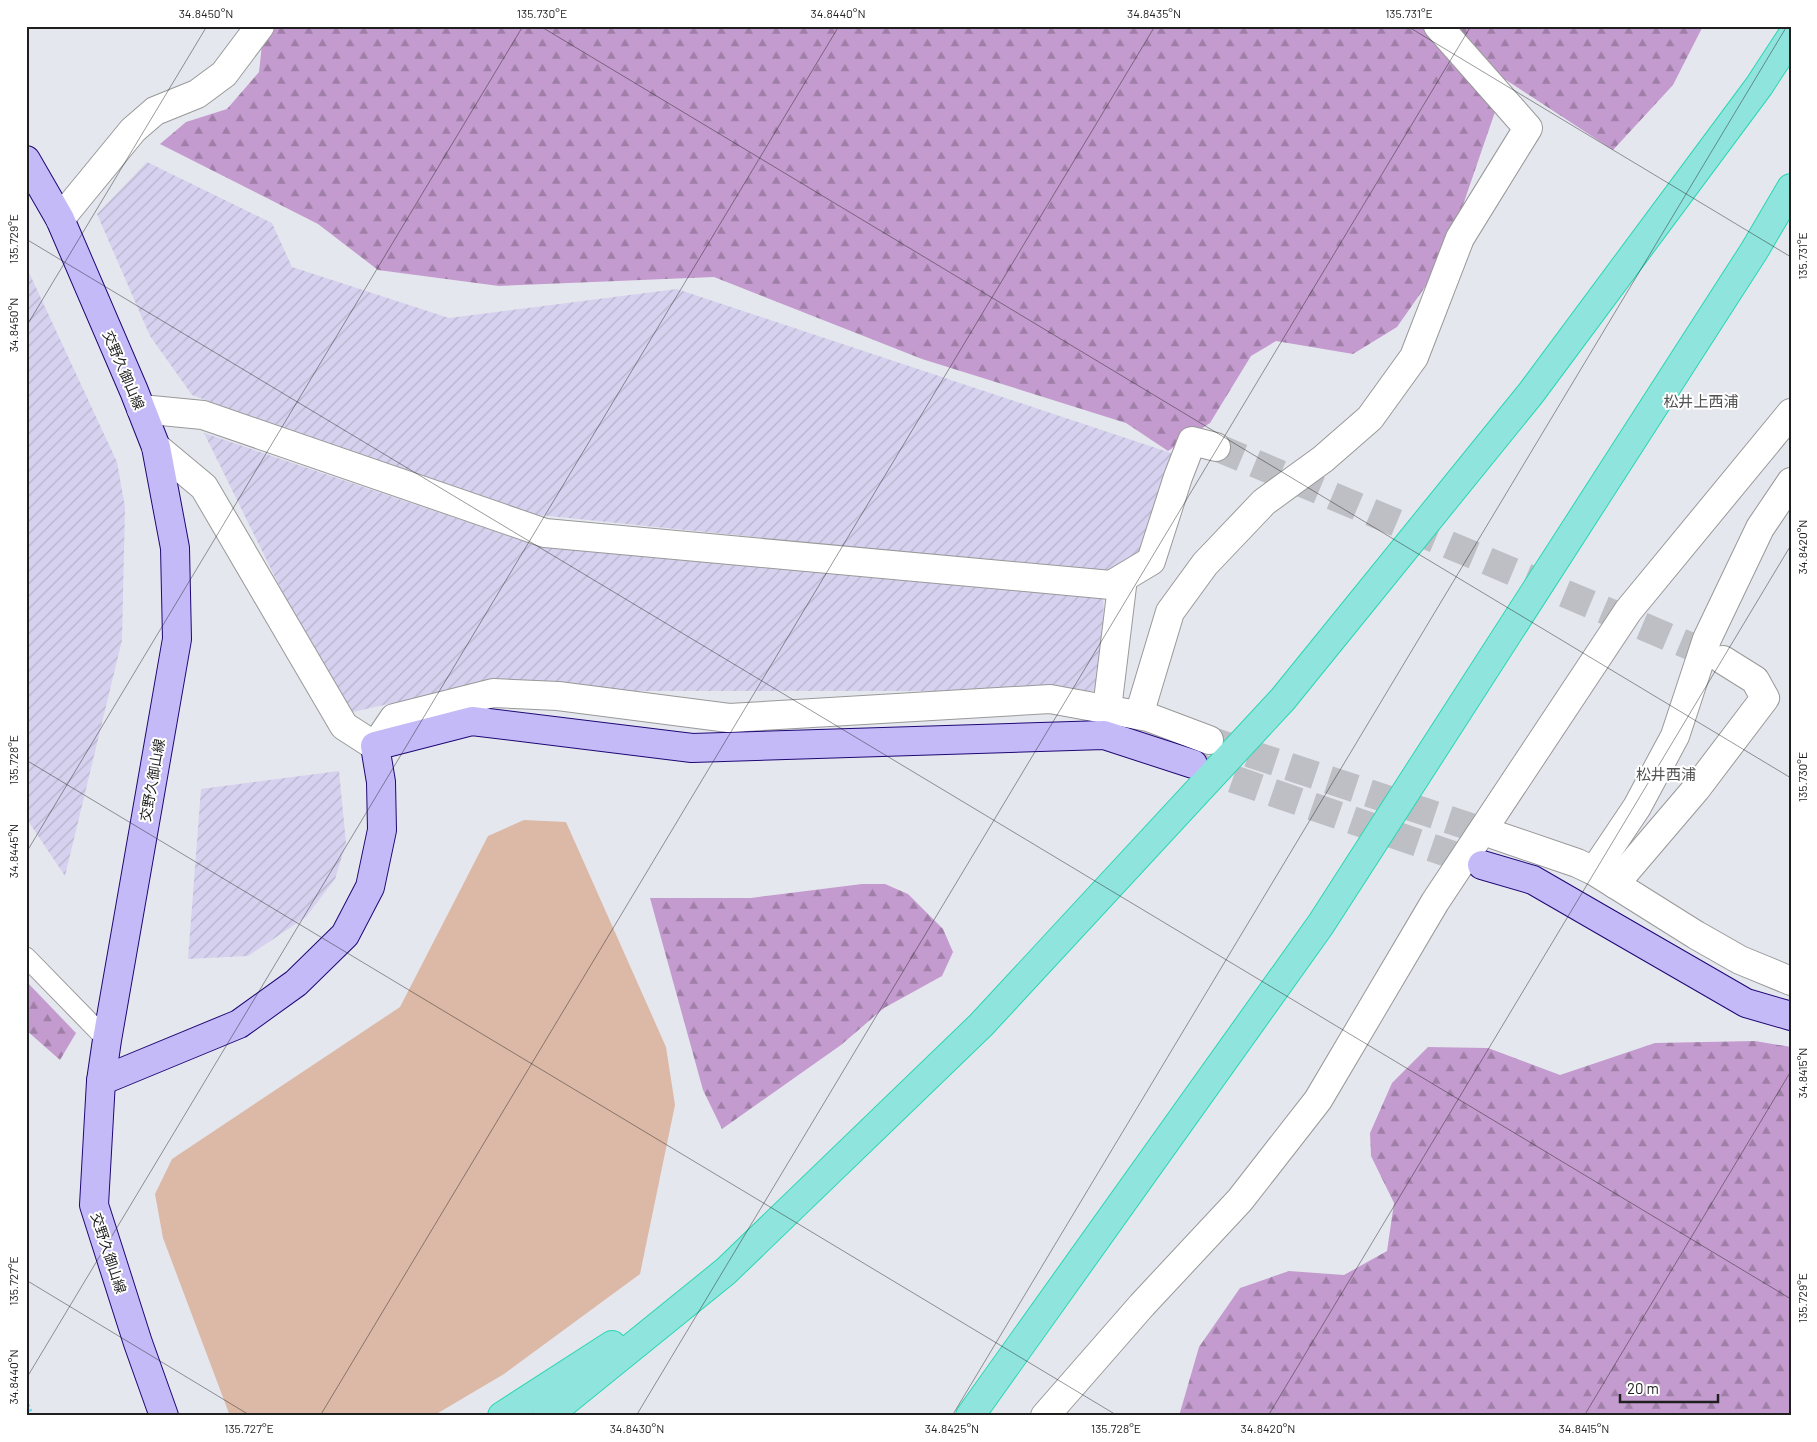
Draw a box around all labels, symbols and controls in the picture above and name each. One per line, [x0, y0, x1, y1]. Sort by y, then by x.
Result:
text: 34.8450°N [179, 6, 233, 20]
text: 135.730°E [517, 6, 567, 20]
text: 34.8440°N [810, 6, 866, 20]
text: 34.8435°N [1127, 6, 1181, 20]
text: 135.731°E [1385, 6, 1433, 20]
text: 135.729°E [6, 214, 20, 264]
text: 135.731°E [1795, 232, 1809, 280]
text: 34.8450°N [6, 298, 20, 352]
street label: 交野久御山線 [100, 328, 148, 412]
district label: 松井上西浦 [1663, 392, 1739, 410]
text: 34.8420°N [1795, 520, 1809, 574]
text: 135.728°E [6, 735, 20, 785]
street label: 交野久御山線 [136, 737, 168, 823]
text: 135.730°E [1795, 752, 1809, 802]
district label: 松井西浦 [1636, 765, 1696, 783]
text: 34.8445°N [6, 824, 20, 878]
text: 34.8415°N [1795, 1048, 1809, 1098]
street label: 交野久御山線 [88, 1210, 130, 1296]
text: 135.727°E [6, 1256, 20, 1306]
text: 135.729°E [1795, 1273, 1809, 1323]
text: 34.8440°N [6, 1349, 20, 1405]
scale bar [1620, 1372, 1717, 1404]
text: 20 m [1627, 1379, 1659, 1397]
text: 135.727°E [224, 1421, 274, 1435]
text: 34.8430°N [610, 1421, 664, 1435]
text: 34.8425°N [925, 1421, 979, 1435]
text: 135.728°E [1091, 1421, 1141, 1435]
text: 34.8420°N [1241, 1421, 1295, 1435]
text: 34.8415°N [1559, 1421, 1609, 1435]

